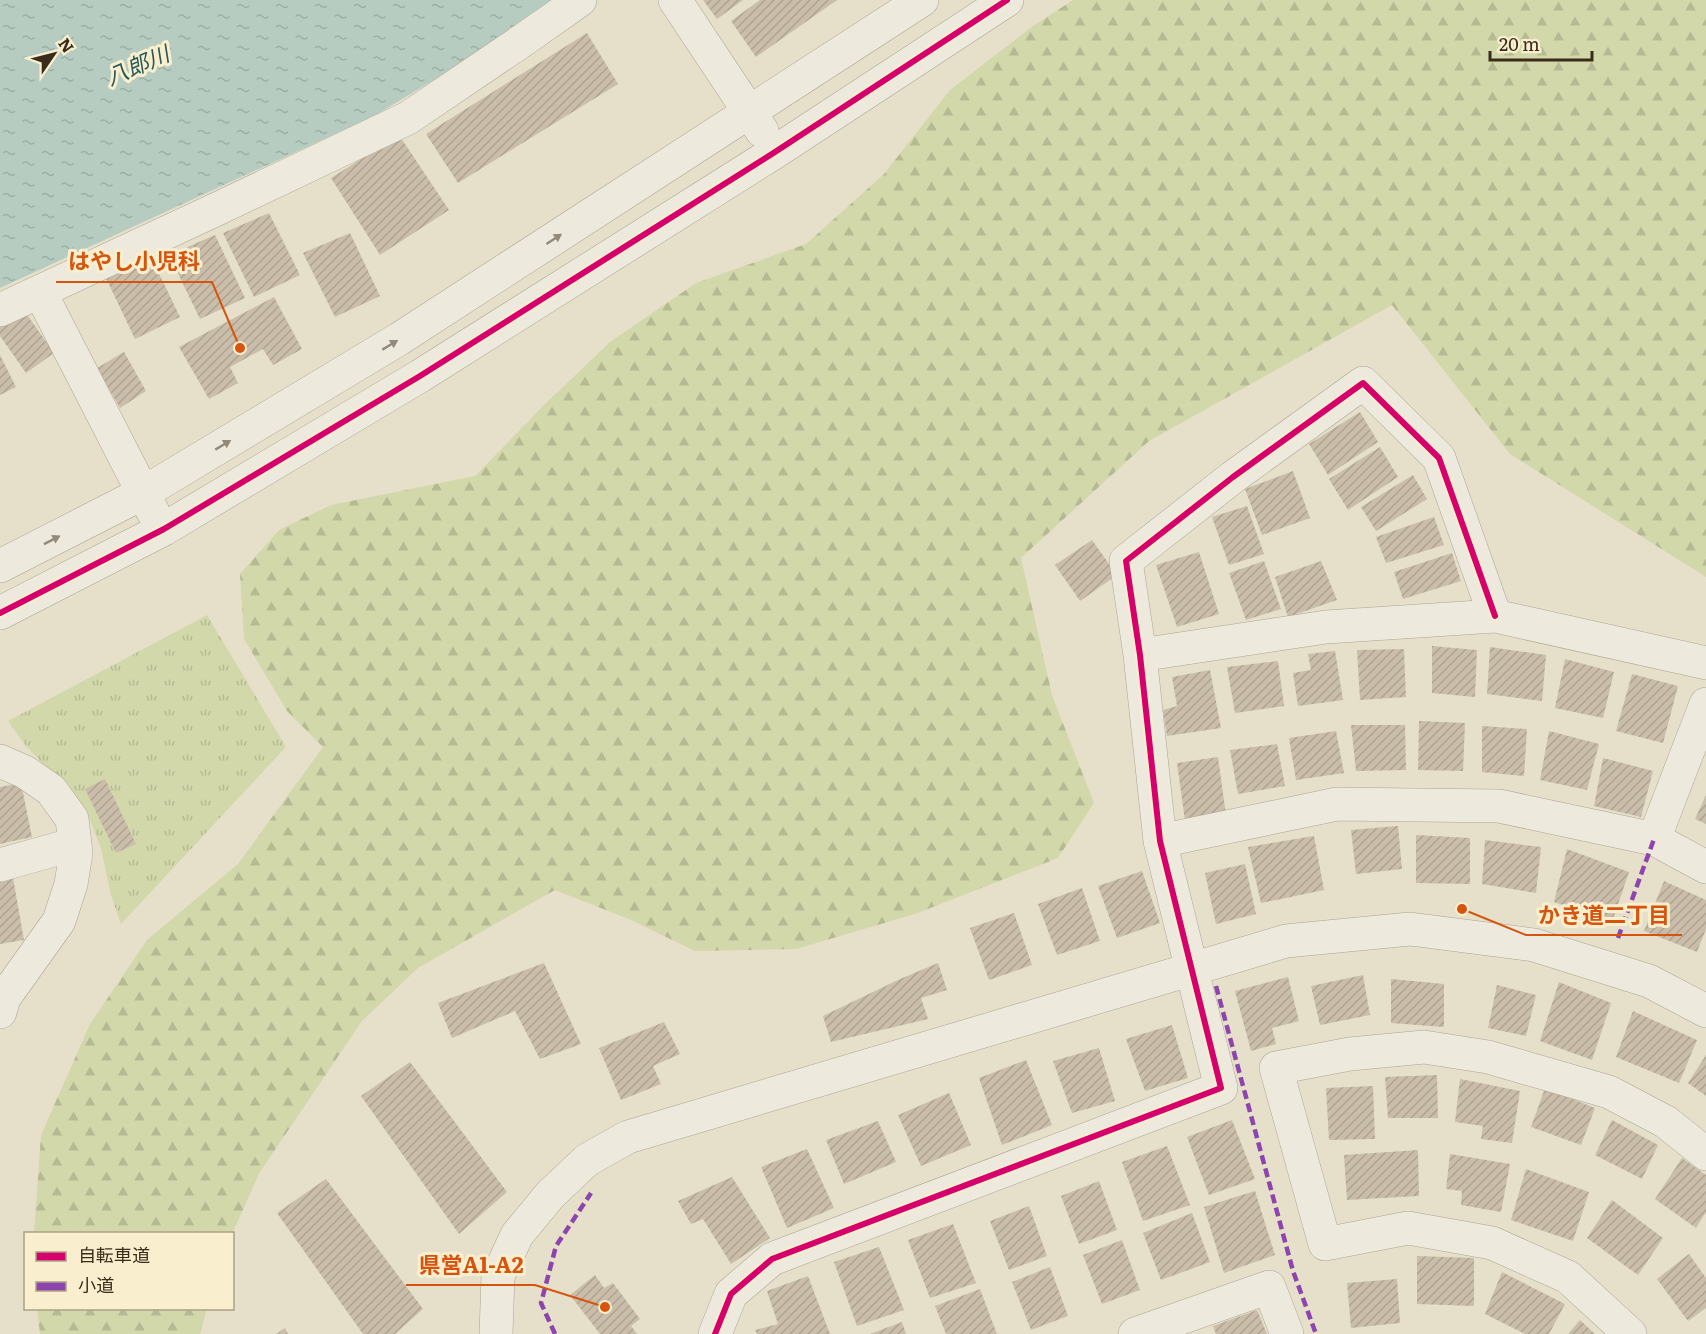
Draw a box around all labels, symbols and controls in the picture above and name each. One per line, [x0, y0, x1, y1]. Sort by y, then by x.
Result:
north arrow [24, 24, 84, 84]
scale bar [1490, 24, 1592, 62]
text: 20 m [1499, 30, 1540, 57]
text: N [53, 32, 81, 57]
water label: 八郎川 [100, 35, 176, 92]
one-way arrow [546, 234, 562, 245]
callout: はやし小児科 [56, 242, 212, 282]
text: はやし小児科 [68, 243, 200, 276]
one-way arrow [382, 340, 399, 350]
one-way arrow [215, 440, 231, 451]
one-way arrow [44, 535, 61, 545]
callout: かき道二丁目 [1526, 895, 1682, 935]
text: かき道二丁目 [1538, 897, 1670, 930]
legend [24, 1232, 234, 1310]
text: 自転車道 [78, 1241, 150, 1268]
callout: 県営A1-A2 [406, 1245, 535, 1285]
text: 県営A1-A2 [419, 1247, 524, 1280]
text: 小道 [78, 1271, 114, 1298]

